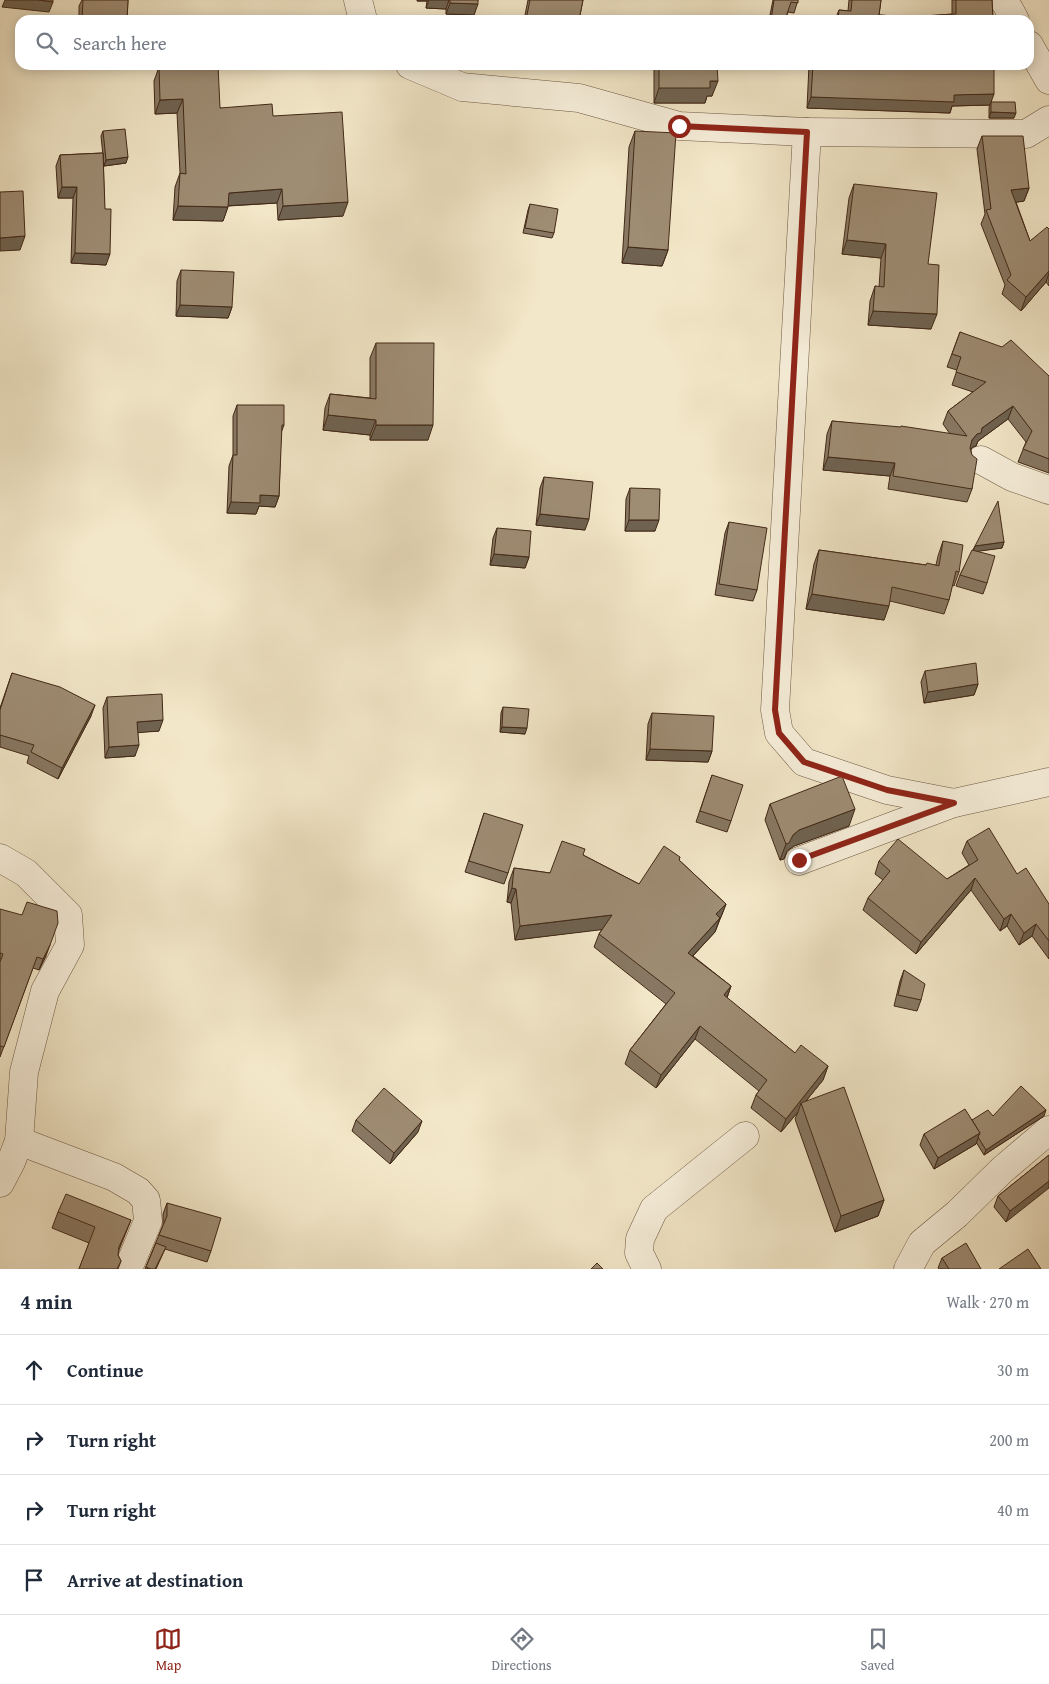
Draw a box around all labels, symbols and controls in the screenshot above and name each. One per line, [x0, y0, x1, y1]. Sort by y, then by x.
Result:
search box [15, 15, 1034, 70]
icon: search [33, 29, 61, 57]
text: Search here [73, 29, 167, 57]
route start [668, 115, 691, 138]
route end [788, 849, 811, 872]
text: 4 min [20, 1286, 72, 1317]
text: Walk · 270 m [946, 1290, 1029, 1314]
icon: ahead [20, 1356, 48, 1384]
text: Continue [67, 1356, 144, 1384]
text: 30 m [997, 1358, 1029, 1382]
icon: right [20, 1426, 48, 1454]
text: Turn right [67, 1426, 156, 1454]
text: 200 m [989, 1428, 1029, 1452]
icon: right [20, 1496, 48, 1524]
text: Turn right [67, 1496, 156, 1524]
text: 40 m [997, 1498, 1029, 1522]
icon: arrive [20, 1566, 48, 1594]
text: Arrive at destination [67, 1566, 243, 1594]
tab: Map [154, 1625, 182, 1675]
tab: Directions [491, 1625, 552, 1675]
tab: Saved [861, 1625, 895, 1675]

